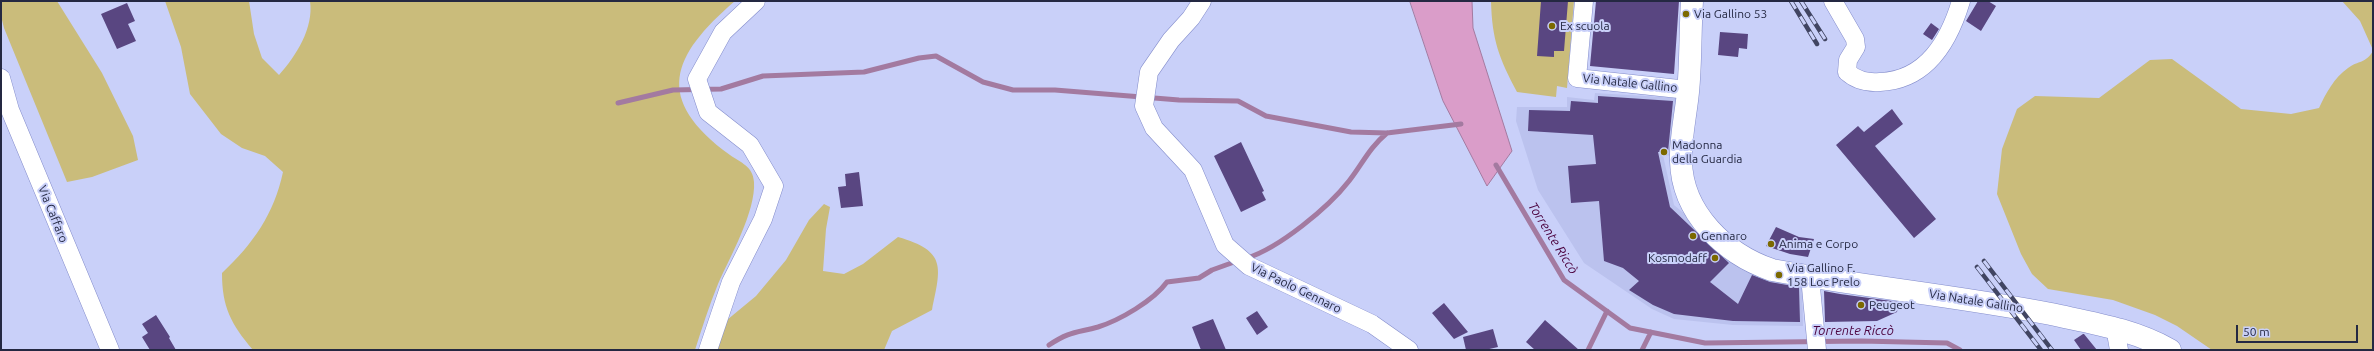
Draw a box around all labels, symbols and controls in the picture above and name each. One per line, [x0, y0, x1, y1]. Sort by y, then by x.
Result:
place label: Via Gallino 53 [1694, 7, 1767, 21]
marker: Via Gallino 53 [1681, 9, 1691, 19]
place label: Ex scuola [1560, 19, 1610, 33]
marker: Ex scuola [1547, 21, 1557, 31]
street label: Via Natale Gallino [1582, 71, 1678, 95]
place label: Madonna della Guardia [1672, 138, 1742, 166]
marker: Madonna della Guardia [1659, 147, 1669, 157]
street label: Via Caffaro [35, 183, 71, 245]
water label: Torrente Riccò [1525, 199, 1581, 277]
place label: Gennaro [1701, 229, 1747, 243]
marker: Gennaro [1688, 231, 1698, 241]
place label: Anima e Corpo [1779, 237, 1858, 251]
marker: Anima e Corpo [1766, 239, 1776, 249]
place label: Kosmodaff [1648, 251, 1707, 265]
marker: Kosmodaff [1710, 253, 1720, 263]
street label: Via Paolo Gennaro [1248, 260, 1344, 316]
place label: Via Gallino F. 158 Loc Prelo [1787, 261, 1860, 289]
marker: Via Gallino F. 158 Loc Prelo [1774, 270, 1784, 280]
street label: Via Natale Gallino [1928, 286, 2024, 316]
place label: Peugeot [1869, 298, 1915, 312]
marker: Peugeot [1856, 300, 1866, 310]
scale bar [2238, 317, 2360, 343]
water label: Torrente Riccò [1812, 323, 1894, 339]
text: 50 m [2243, 325, 2270, 338]

